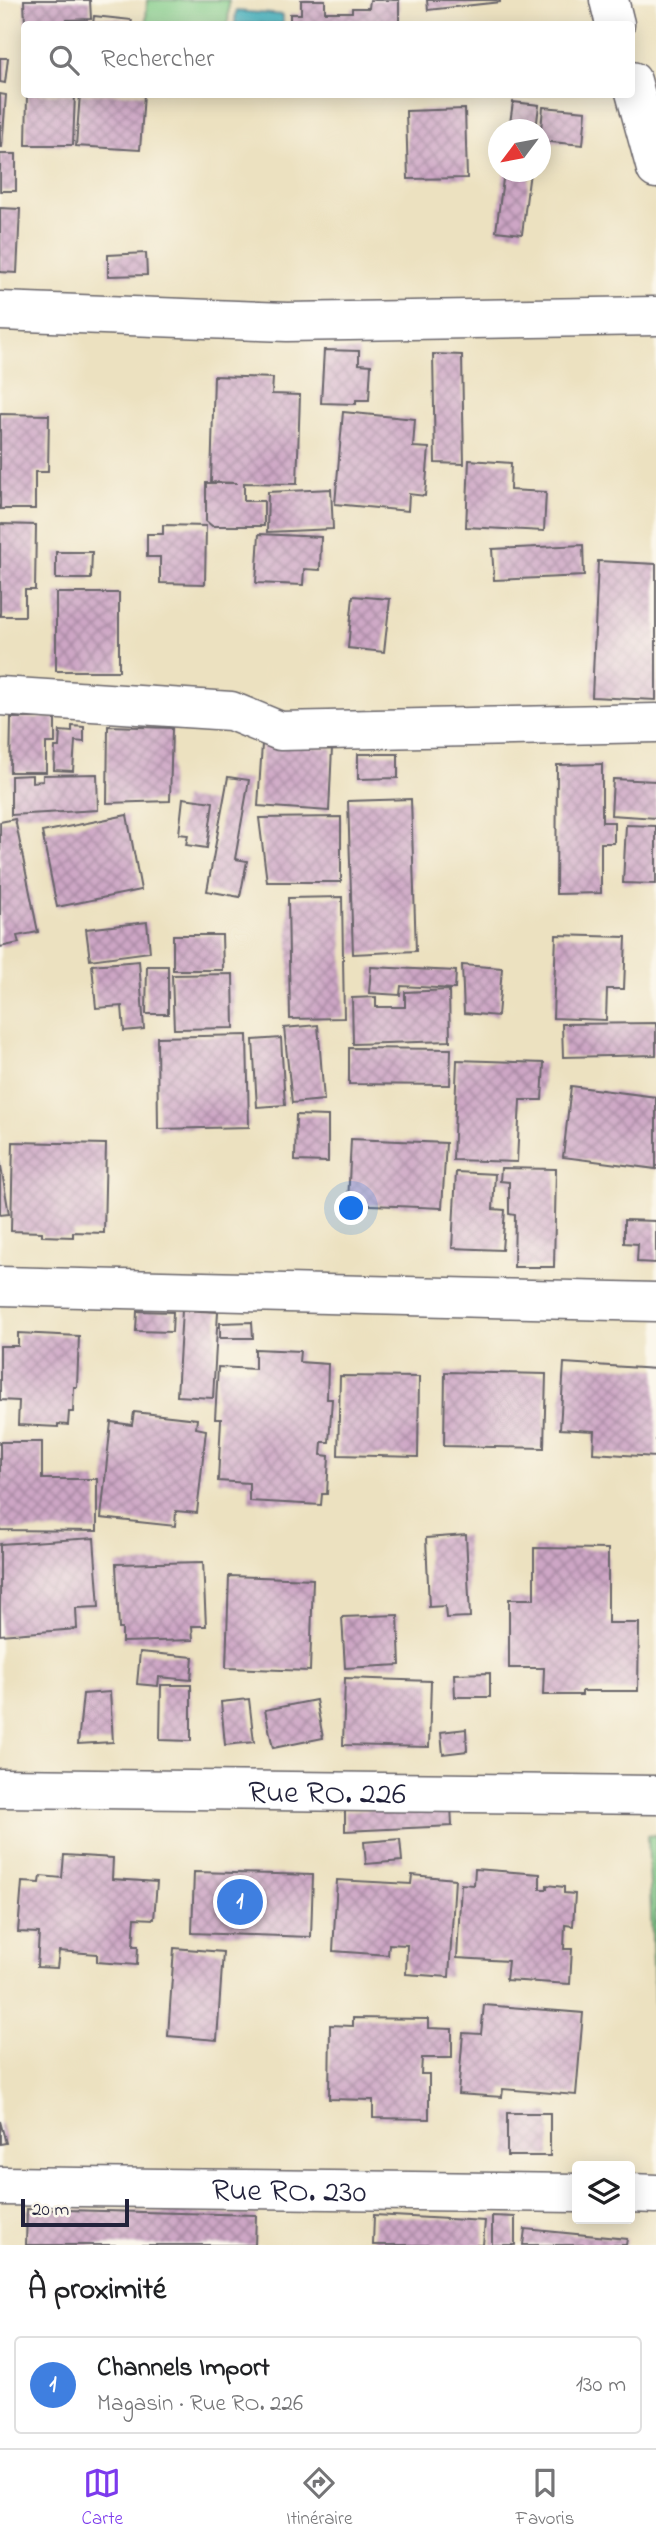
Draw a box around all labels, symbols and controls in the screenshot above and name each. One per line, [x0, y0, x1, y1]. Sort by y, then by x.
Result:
search box [21, 21, 635, 98]
icon: search [45, 41, 83, 79]
text: Rechercher [101, 41, 214, 79]
north arrow [488, 119, 551, 182]
your location [334, 1191, 368, 1225]
street label: Rue RO. 226 [248, 1771, 406, 1819]
pin: 1 [217, 1876, 263, 1928]
map controls [572, 2161, 635, 2224]
button: layers [572, 2161, 635, 2224]
street label: Rue RO. 230 [211, 2169, 367, 2217]
scale bar [21, 2196, 130, 2228]
text: 20 m [32, 2197, 69, 2224]
text: À proximité [28, 2269, 166, 2313]
text: Channels Import [97, 2350, 270, 2388]
text: 1 [49, 2369, 57, 2402]
text: 130 m [576, 2369, 626, 2402]
text: Magasin · Rue RO. 226 [97, 2388, 303, 2421]
tab: Carte [82, 2464, 123, 2533]
tab: Itinéraire [286, 2464, 352, 2533]
tab: Favoris [516, 2464, 574, 2533]

